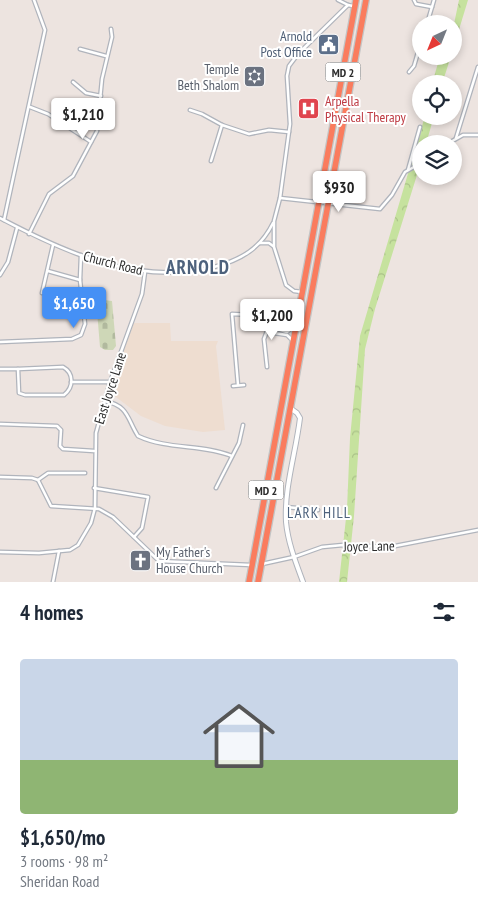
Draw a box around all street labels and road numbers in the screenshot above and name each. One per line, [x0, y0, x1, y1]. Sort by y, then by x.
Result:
road number: MD 2 [326, 62, 360, 82]
street label: Church Road [81, 247, 145, 279]
street label: East Joyce Lane [90, 350, 130, 426]
road number: MD 2 [248, 480, 284, 500]
street label: Joyce Lane [342, 537, 395, 555]

